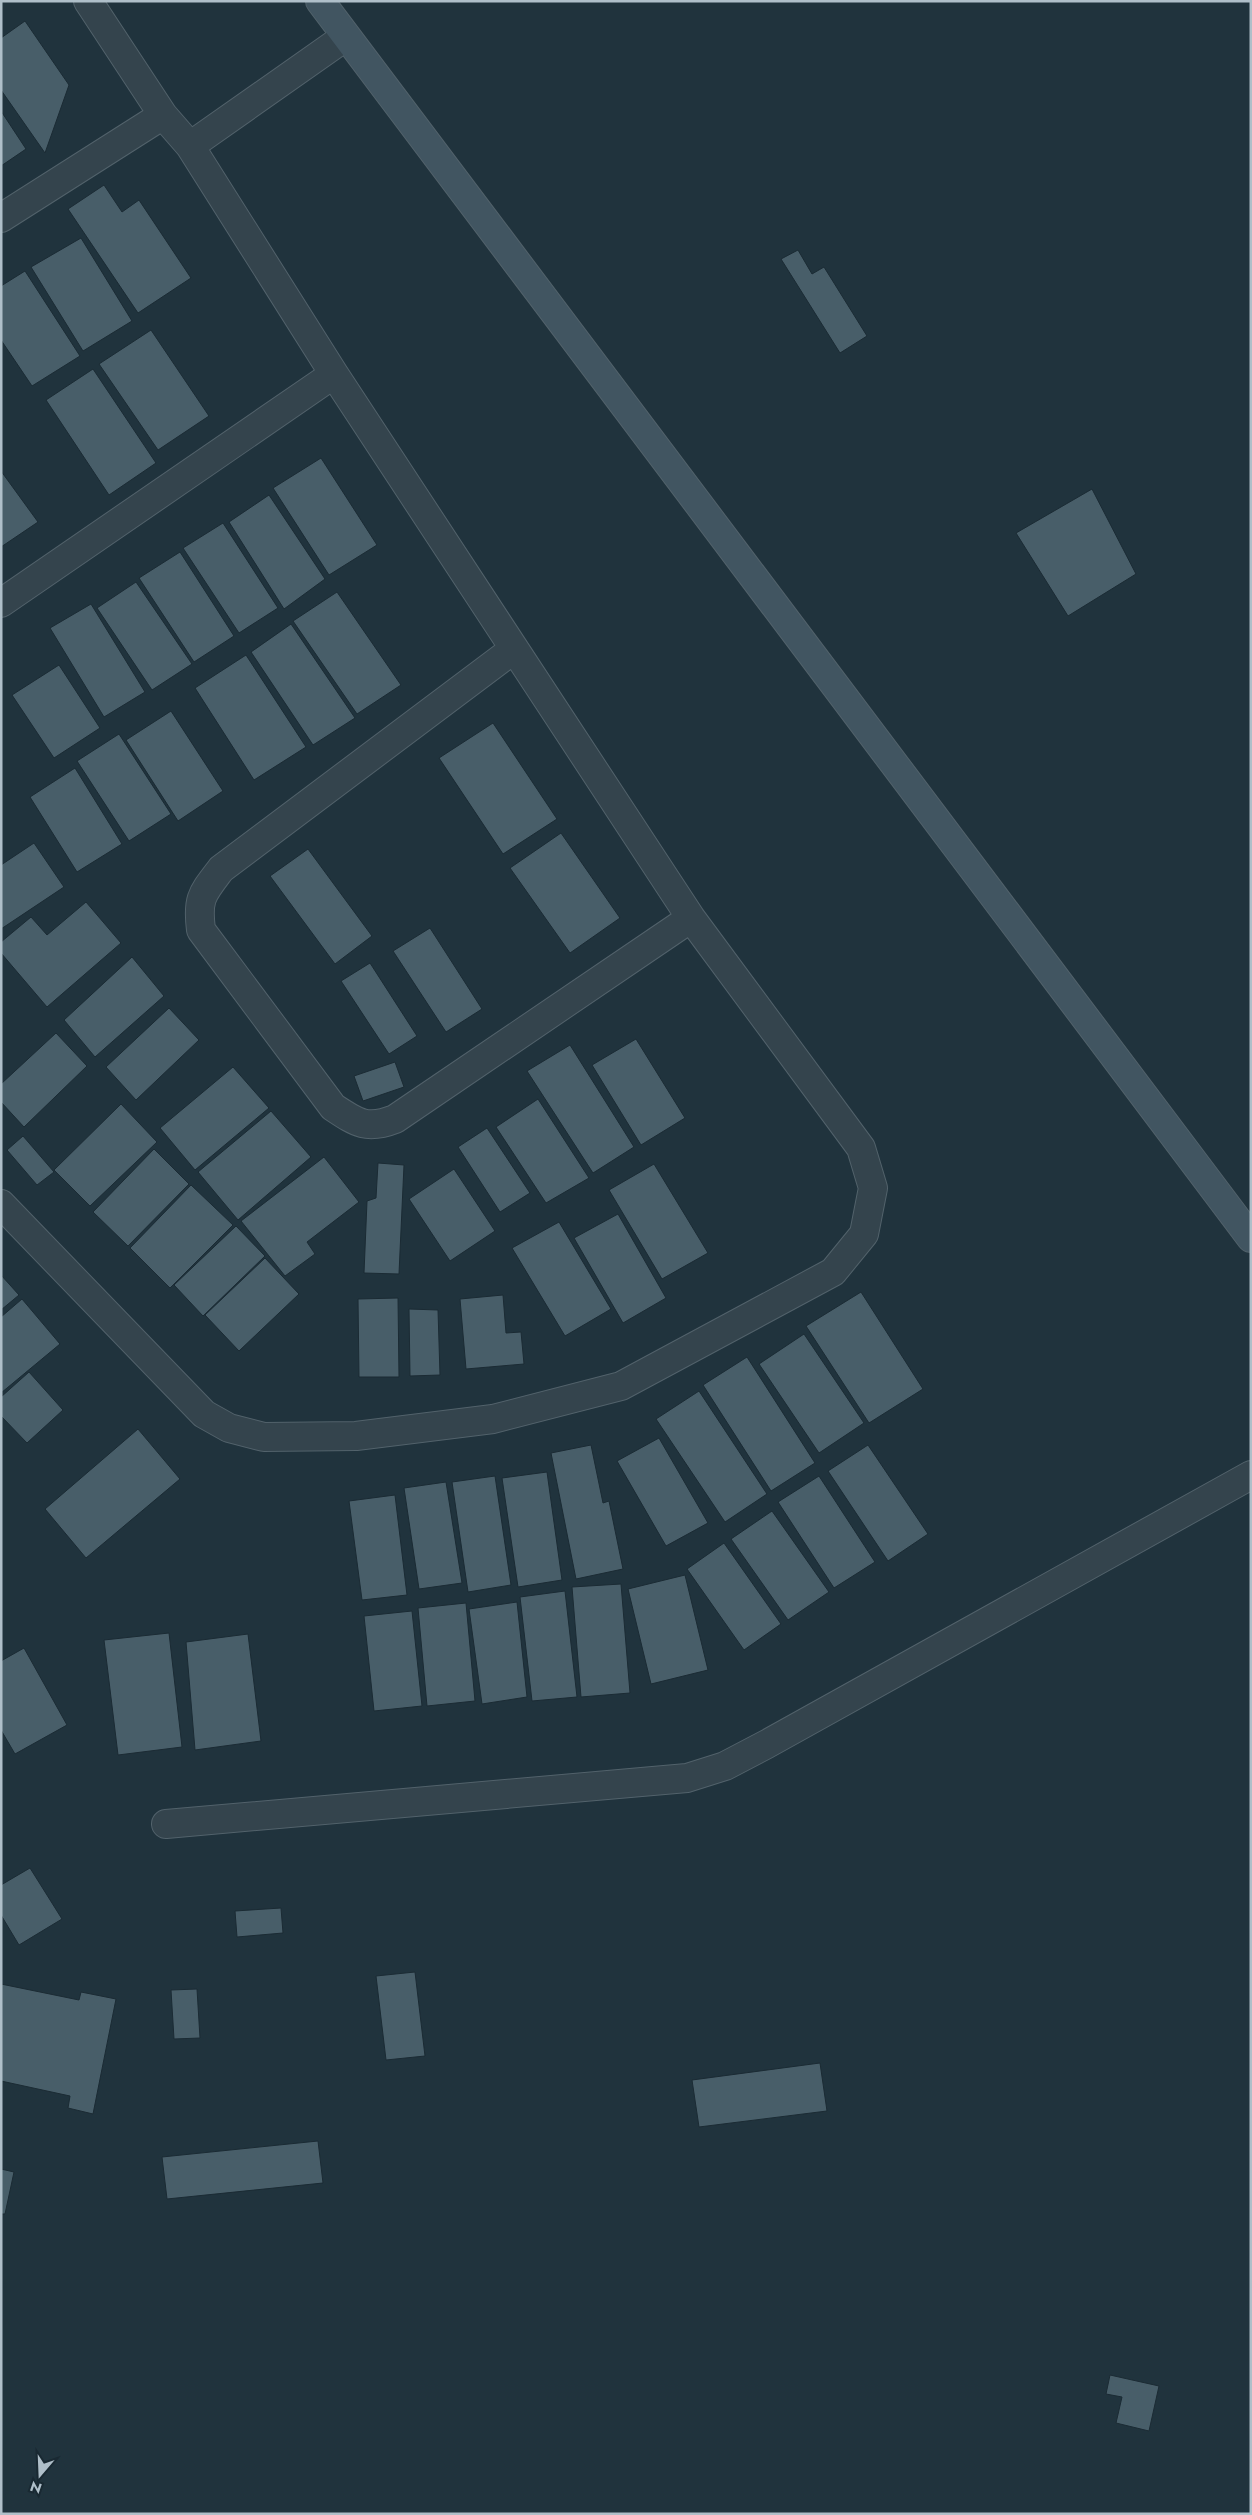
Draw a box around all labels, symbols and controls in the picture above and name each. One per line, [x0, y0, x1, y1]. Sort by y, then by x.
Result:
north arrow [15, 2450, 65, 2500]
text: N [27, 2476, 44, 2499]

